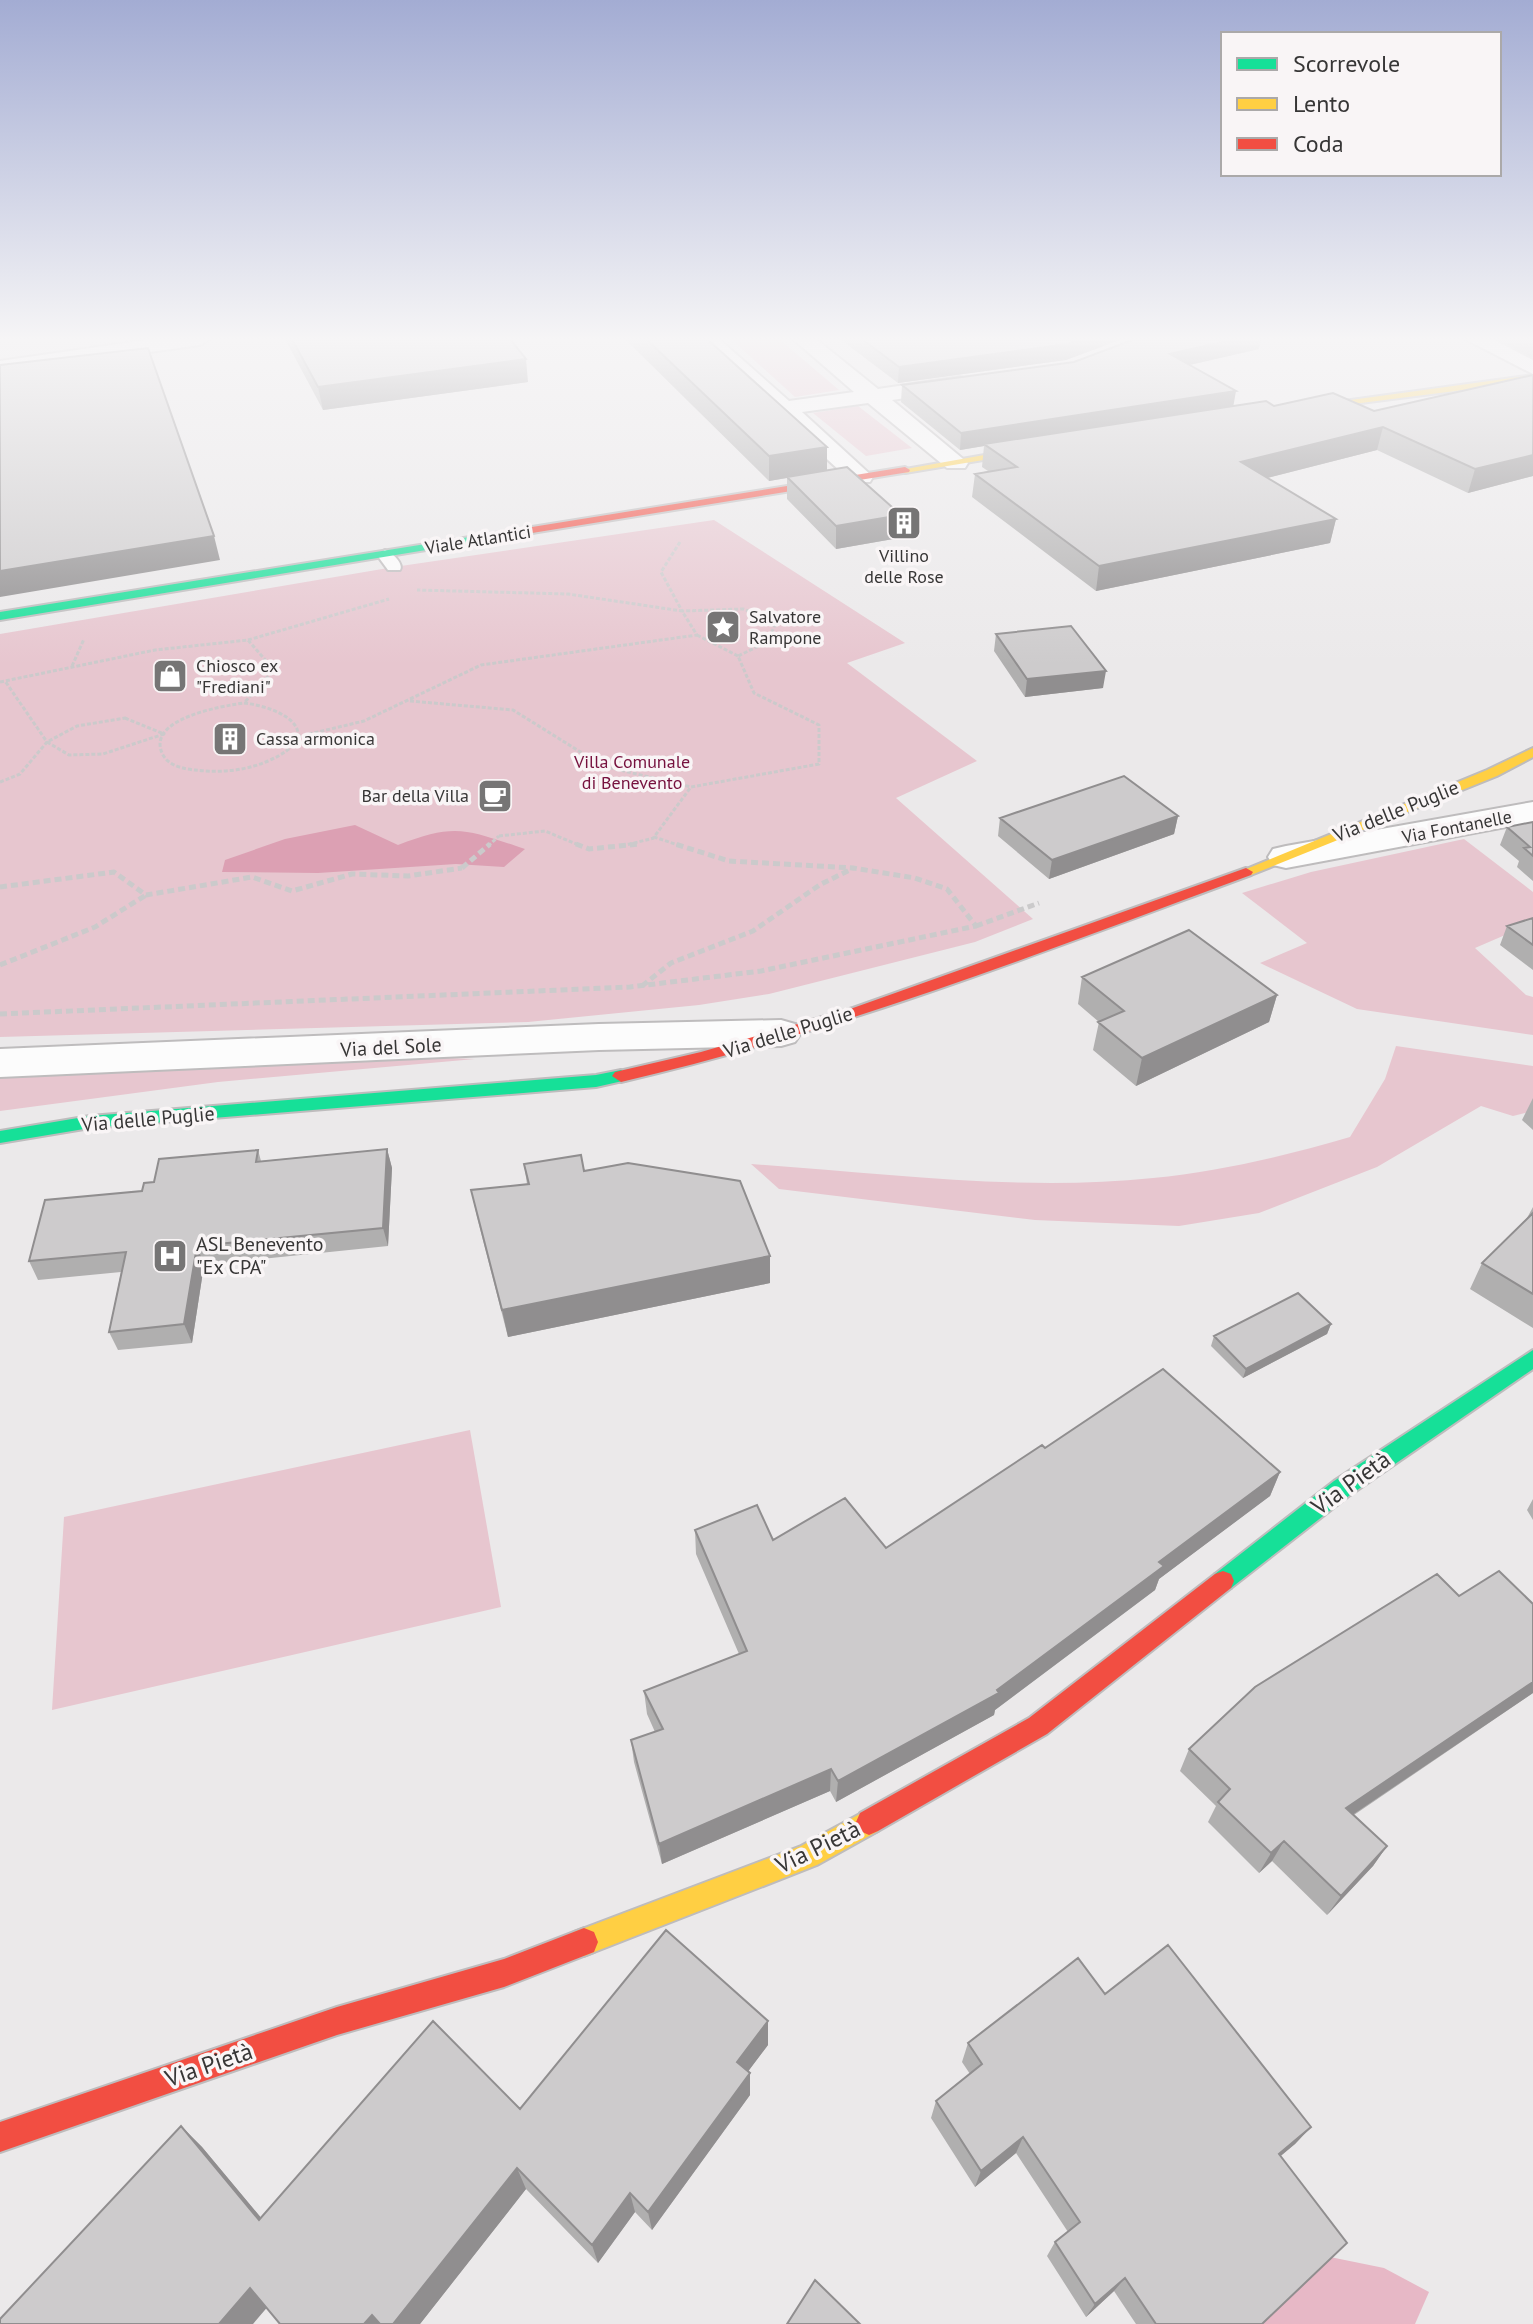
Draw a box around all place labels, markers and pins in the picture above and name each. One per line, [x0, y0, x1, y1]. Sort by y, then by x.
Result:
building icon: Villino delle Rose [885, 504, 923, 542]
place label: Villino delle Rose [864, 544, 944, 588]
place label: Salvatore Rampone [749, 605, 821, 649]
place icon: Salvatore Rampone [704, 608, 742, 646]
place label: Chiosco ex "Frediani" [196, 654, 278, 698]
shop icon: Chiosco ex "Frediani" [151, 657, 189, 695]
building icon: Cassa armonica [211, 720, 249, 758]
place label: Cassa armonica [256, 727, 375, 750]
cafe icon: Bar della Villa [476, 777, 514, 815]
place label: Bar della Villa [362, 784, 469, 807]
place label: ASL Benevento "Ex CPA" [196, 1231, 323, 1280]
hospital icon: ASL Benevento "Ex CPA" [151, 1237, 189, 1275]

